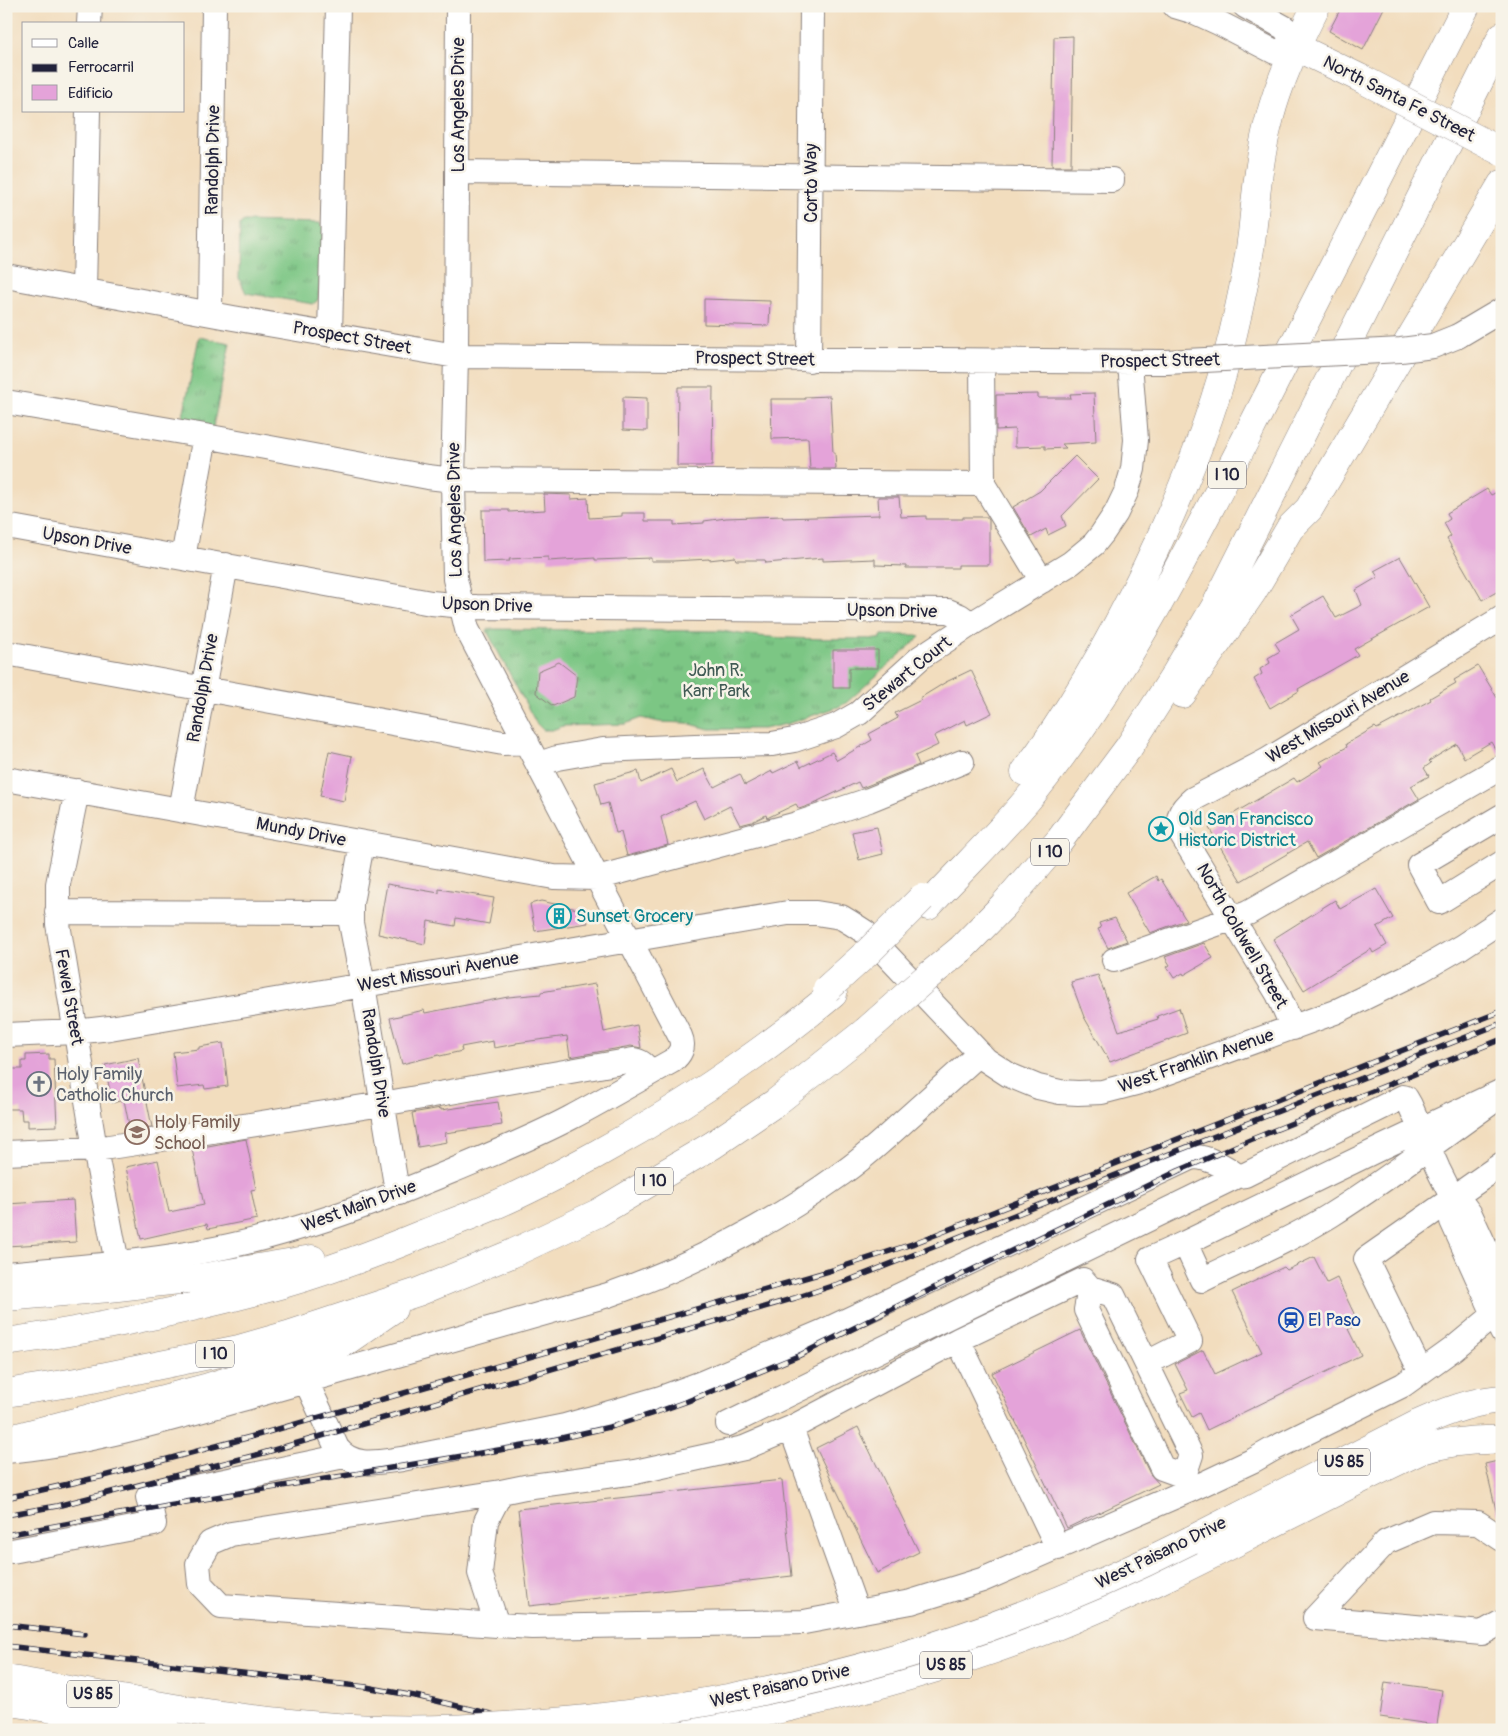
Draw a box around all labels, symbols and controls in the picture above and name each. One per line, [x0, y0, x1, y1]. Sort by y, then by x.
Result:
legend [22, 22, 185, 112]
text: Calle [68, 34, 99, 53]
street label: Los Angeles Drive [447, 37, 470, 173]
street label: North Santa Fe Street [1319, 51, 1480, 148]
text: Ferrocarril [68, 58, 134, 77]
text: Edificio [68, 84, 113, 103]
street label: Randolph Drive [201, 105, 225, 215]
street label: Corto Way [800, 143, 823, 223]
street label: Prospect Street [291, 316, 414, 360]
street label: Prospect Street [695, 346, 816, 372]
street label: Prospect Street [1100, 348, 1221, 374]
street label: Los Angeles Drive [442, 442, 468, 578]
road number: I 10 [1208, 462, 1246, 488]
street label: Upson Drive [40, 522, 134, 560]
street label: Upson Drive [441, 592, 533, 618]
street label: Upson Drive [847, 599, 938, 623]
street label: Stewart Court [858, 631, 957, 717]
street label: Randolph Drive [182, 632, 224, 744]
park label: John R. Karr Park [682, 659, 750, 703]
street label: West Missouri Avenue [1262, 665, 1414, 769]
place label: Old San Francisco Historic District [1178, 808, 1314, 852]
street label: Mundy Drive [254, 812, 348, 852]
place icon: Old San Francisco Historic District [1148, 816, 1174, 842]
road number: I 10 [1031, 839, 1069, 866]
street label: North Coldwell Street [1191, 859, 1293, 1013]
building icon: Sunset Grocery [546, 903, 572, 929]
place label: Sunset Grocery [576, 905, 694, 928]
street label: West Missouri Avenue [356, 946, 521, 998]
street label: Fewel Street [49, 947, 89, 1048]
street label: Randolph Drive [356, 1007, 396, 1119]
street label: West Franklin Avenue [1115, 1024, 1277, 1098]
place label: Holy Family Catholic Church [56, 1063, 173, 1107]
church icon: Holy Family Catholic Church [26, 1071, 52, 1097]
place label: Holy Family School [154, 1111, 241, 1155]
school or university icon: Holy Family School [124, 1119, 150, 1145]
road number: I 10 [635, 1168, 673, 1194]
street label: West Main Drive [299, 1175, 420, 1237]
station icon: El Paso [1278, 1307, 1304, 1333]
place label: El Paso [1308, 1309, 1361, 1332]
road number: I 10 [196, 1340, 234, 1368]
road number: US 85 [1318, 1448, 1370, 1475]
street label: West Paisano Drive [1092, 1511, 1230, 1595]
road number: US 85 [920, 1652, 972, 1678]
street label: West Paisano Drive [708, 1659, 852, 1713]
road number: US 85 [67, 1680, 119, 1708]

